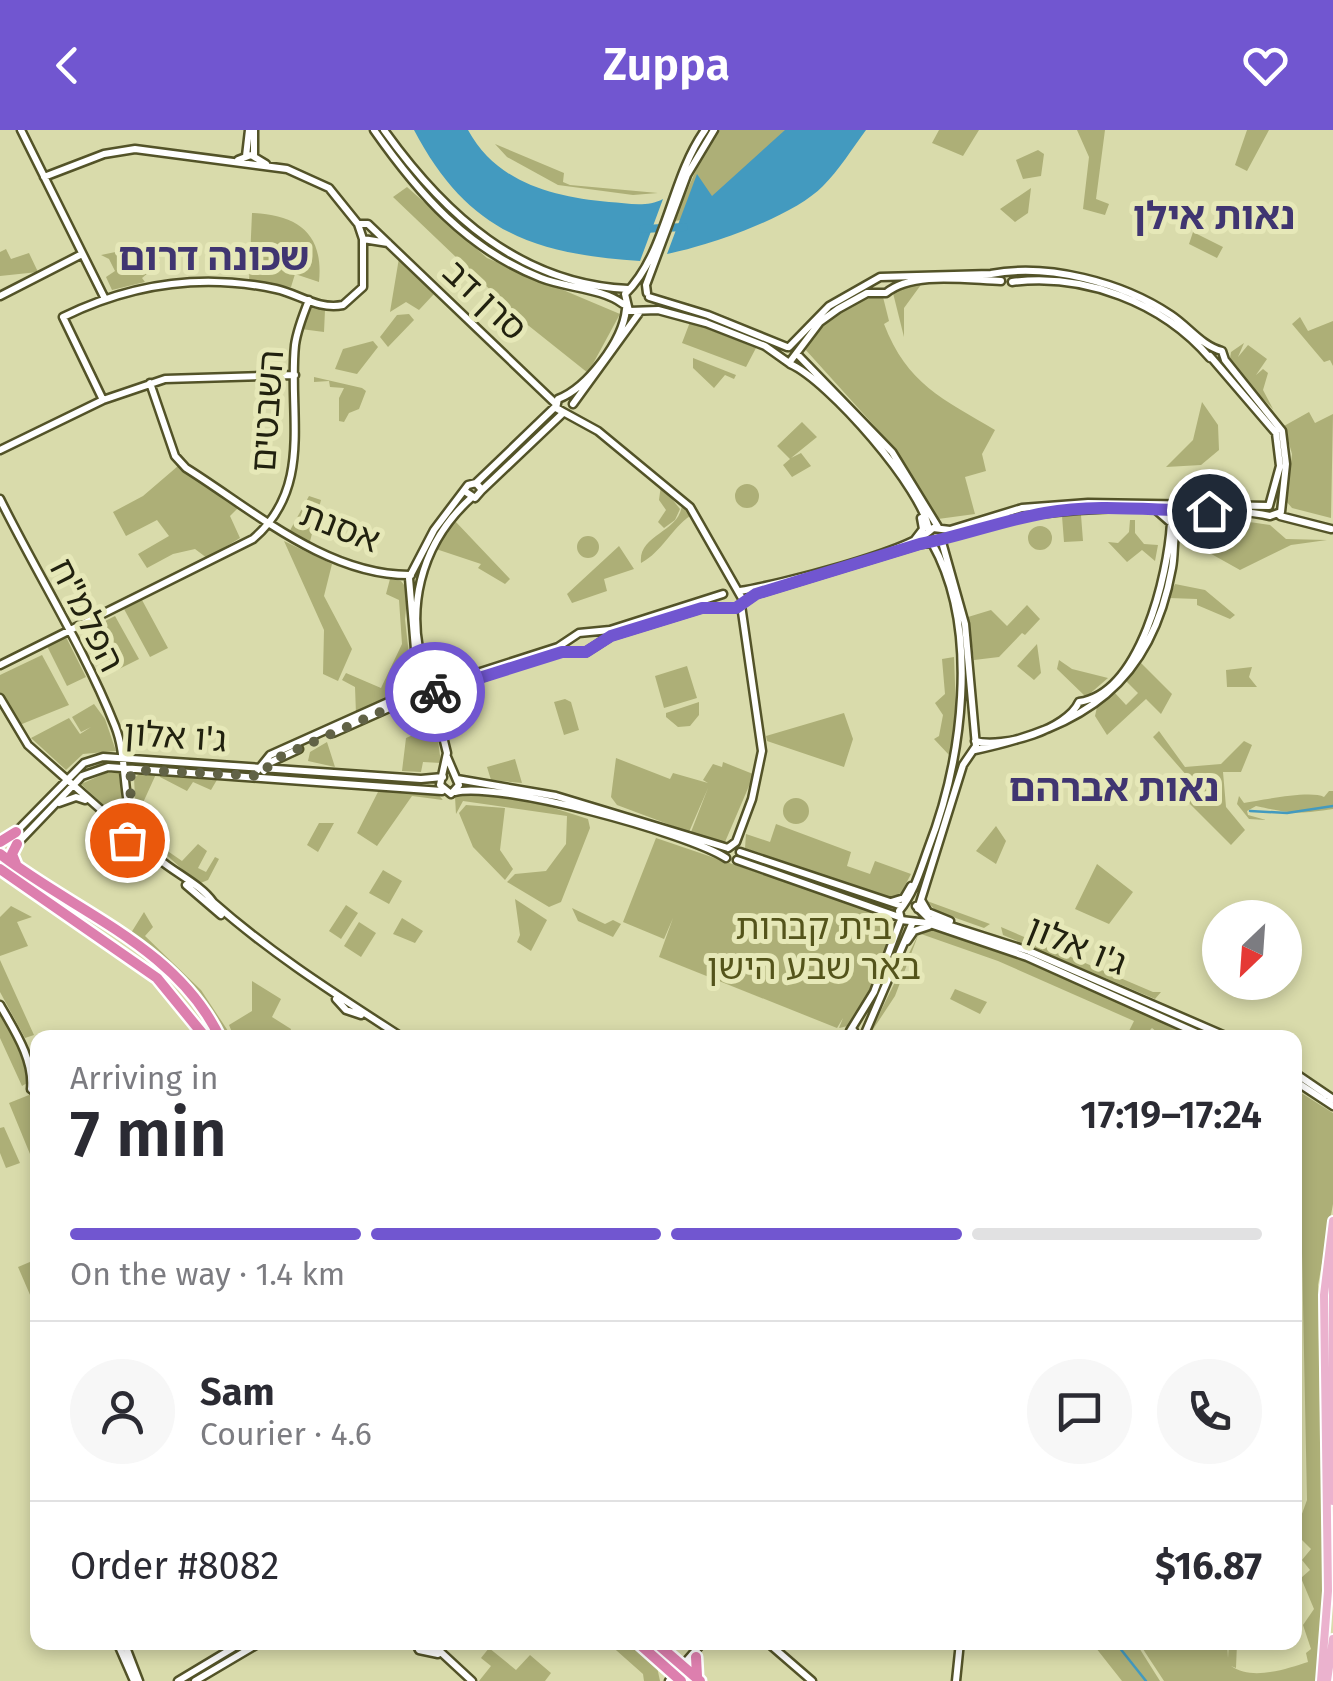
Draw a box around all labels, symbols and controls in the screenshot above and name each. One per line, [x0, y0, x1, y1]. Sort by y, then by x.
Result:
icon: back [40, 38, 95, 93]
text: Zuppa [603, 38, 730, 92]
icon: heart [1238, 38, 1293, 93]
district label: נאות אילן [1133, 193, 1295, 239]
district label: שכונה דרום [118, 234, 310, 280]
street label: סרן דב [435, 251, 535, 349]
street label: השבטים [242, 349, 292, 473]
pin [1167, 469, 1252, 554]
icon: home [1182, 484, 1237, 539]
street label: אסנת [294, 493, 386, 561]
street label: הפלמ"ח [41, 551, 133, 679]
courier [385, 642, 485, 742]
icon: bike [408, 665, 463, 720]
street label: ג'ו אלון [122, 711, 228, 761]
district label: נאות אברהם [1009, 765, 1219, 811]
pin [85, 798, 170, 883]
icon: bag [100, 813, 155, 868]
north arrow [1202, 900, 1302, 1000]
map controls [1202, 900, 1302, 1000]
park label: בית קברות באר שבע הישן [707, 906, 921, 988]
street label: ג'ו אלון [1021, 906, 1133, 984]
text: Arriving in [70, 1059, 218, 1097]
text: 17:19–17:24 [1080, 1092, 1262, 1138]
text: 7 min [70, 1095, 227, 1173]
text: On the way · 1.4 km [70, 1255, 345, 1293]
button: person [70, 1359, 175, 1464]
button: chat [1027, 1359, 1132, 1464]
button: phone [1157, 1359, 1262, 1464]
text: Sam [200, 1369, 275, 1415]
text: Courier · 4.6 [200, 1415, 372, 1453]
text: Order #8082 [70, 1543, 279, 1589]
text: $16.87 [1155, 1543, 1262, 1589]

